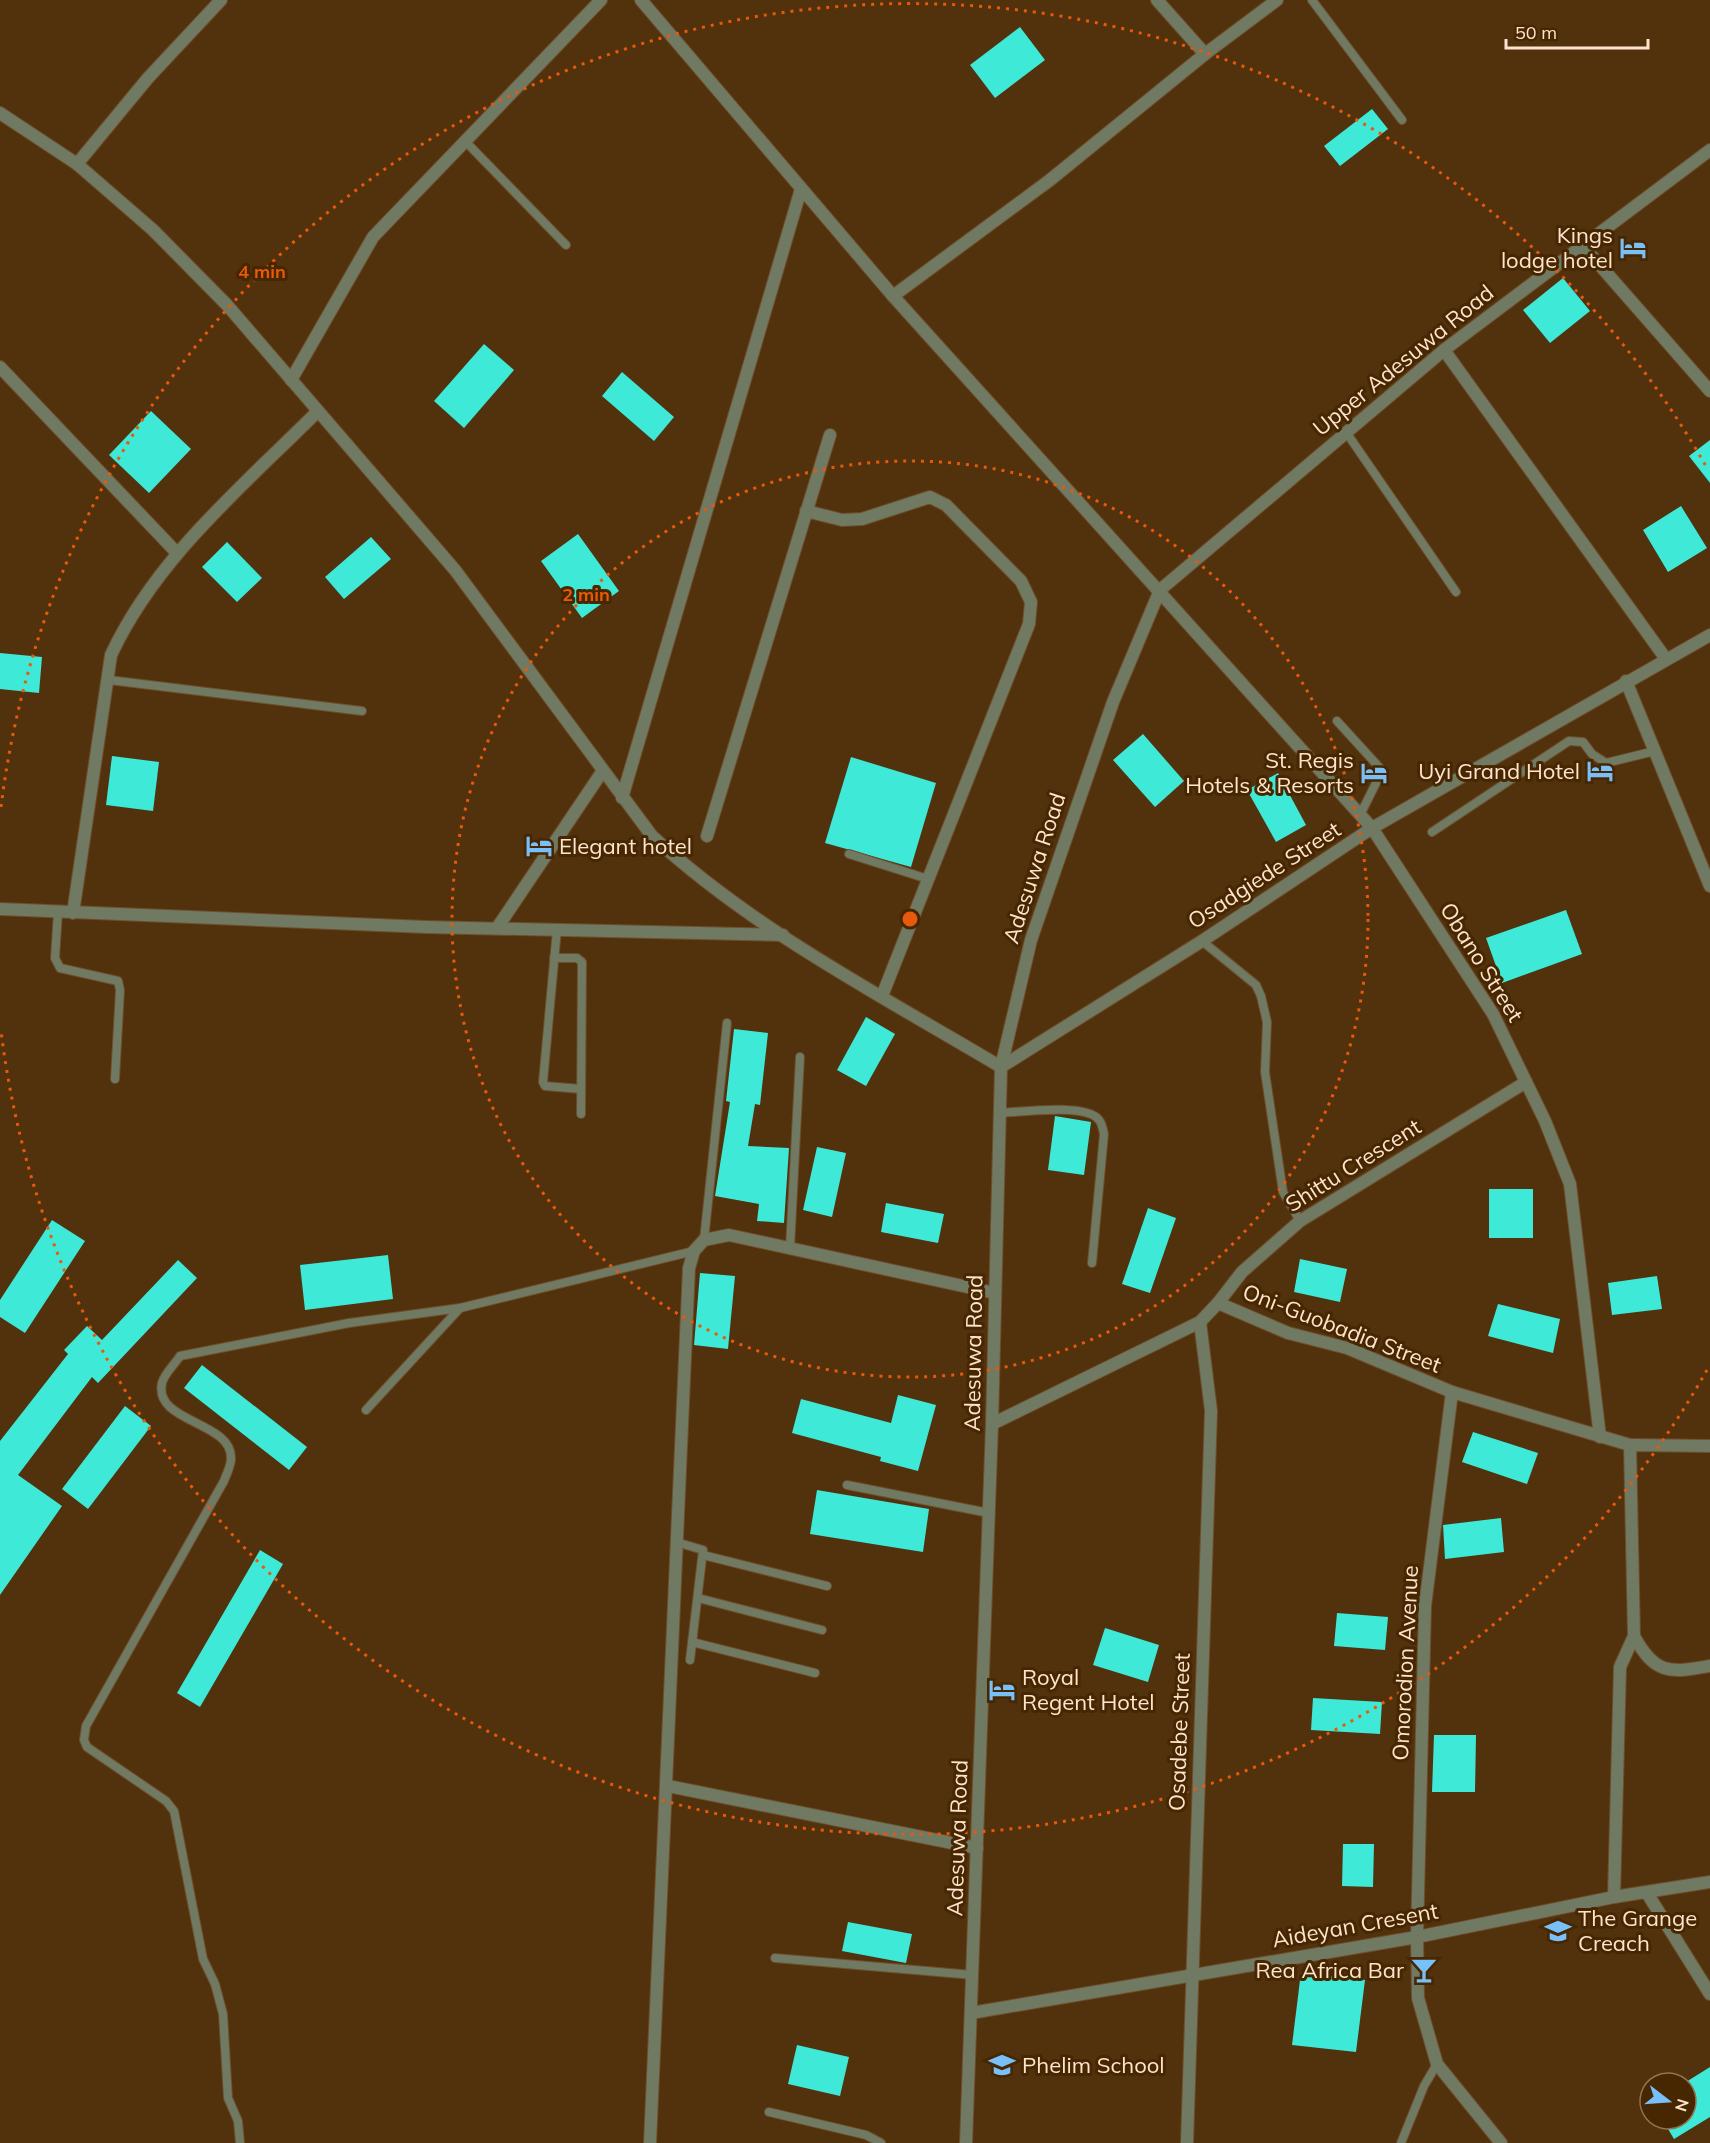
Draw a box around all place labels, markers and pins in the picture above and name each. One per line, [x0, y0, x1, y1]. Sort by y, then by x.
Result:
place label: Kings lodge hotel [1501, 221, 1613, 274]
hotel icon: Kings lodge hotel [1618, 233, 1648, 263]
place label: St. Regis Hotels & Resorts [1185, 746, 1354, 799]
hotel icon: Uyi Grand Hotel [1585, 756, 1615, 786]
place label: Uyi Grand Hotel [1418, 757, 1580, 785]
hotel icon: St. Regis Hotels & Resorts [1359, 758, 1389, 788]
hotel icon: Elegant hotel [524, 831, 554, 861]
place label: Elegant hotel [559, 832, 692, 860]
centre of rings [900, 909, 920, 929]
place label: Royal Regent Hotel [1022, 1663, 1155, 1716]
hotel icon: Royal Regent Hotel [987, 1675, 1017, 1705]
place label: The Grange Creach [1578, 1904, 1697, 1957]
school or university icon: The Grange Creach [1543, 1916, 1573, 1946]
bar icon: Rea Africa Bar [1409, 1955, 1439, 1985]
place label: Rea Africa Bar [1256, 1956, 1404, 1984]
school or university icon: Phelim School [987, 2050, 1017, 2080]
place label: Phelim School [1022, 2051, 1165, 2079]

